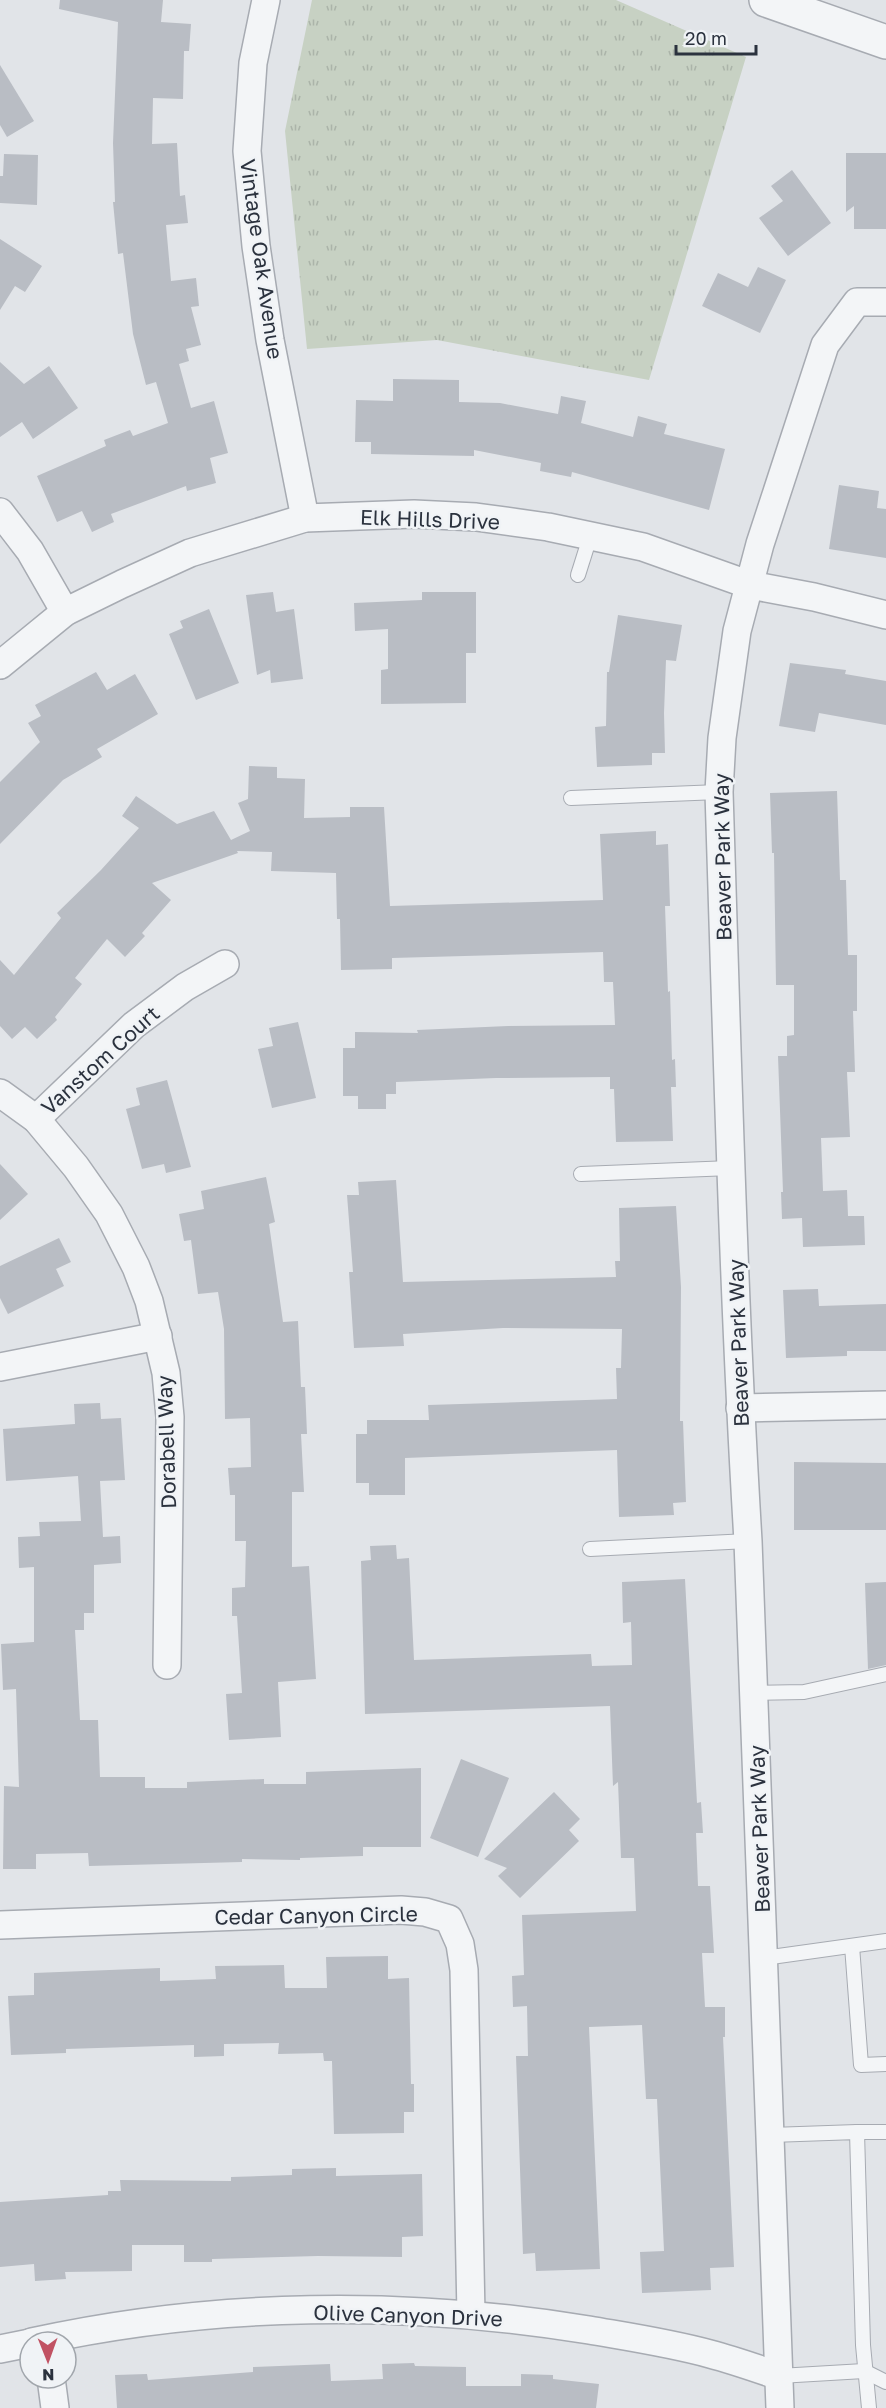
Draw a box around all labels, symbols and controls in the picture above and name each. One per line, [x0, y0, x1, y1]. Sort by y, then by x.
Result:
scale bar [676, 18, 756, 56]
text: 20 m [685, 27, 727, 49]
street label: Vintage Oak Avenue [235, 157, 289, 361]
street label: Elk Hills Drive [360, 504, 500, 534]
street label: Beaver Park Way [708, 773, 736, 941]
street label: Vanstom Court [36, 1000, 164, 1120]
street label: Beaver Park Way [722, 1258, 754, 1427]
street label: Dorabell Way [151, 1375, 181, 1509]
street label: Beaver Park Way [743, 1744, 775, 1913]
street label: Cedar Canyon Circle [214, 1900, 418, 1930]
street label: Olive Canyon Drive [313, 2299, 503, 2331]
north arrow [18, 2330, 78, 2390]
text: N [42, 2365, 55, 2385]

